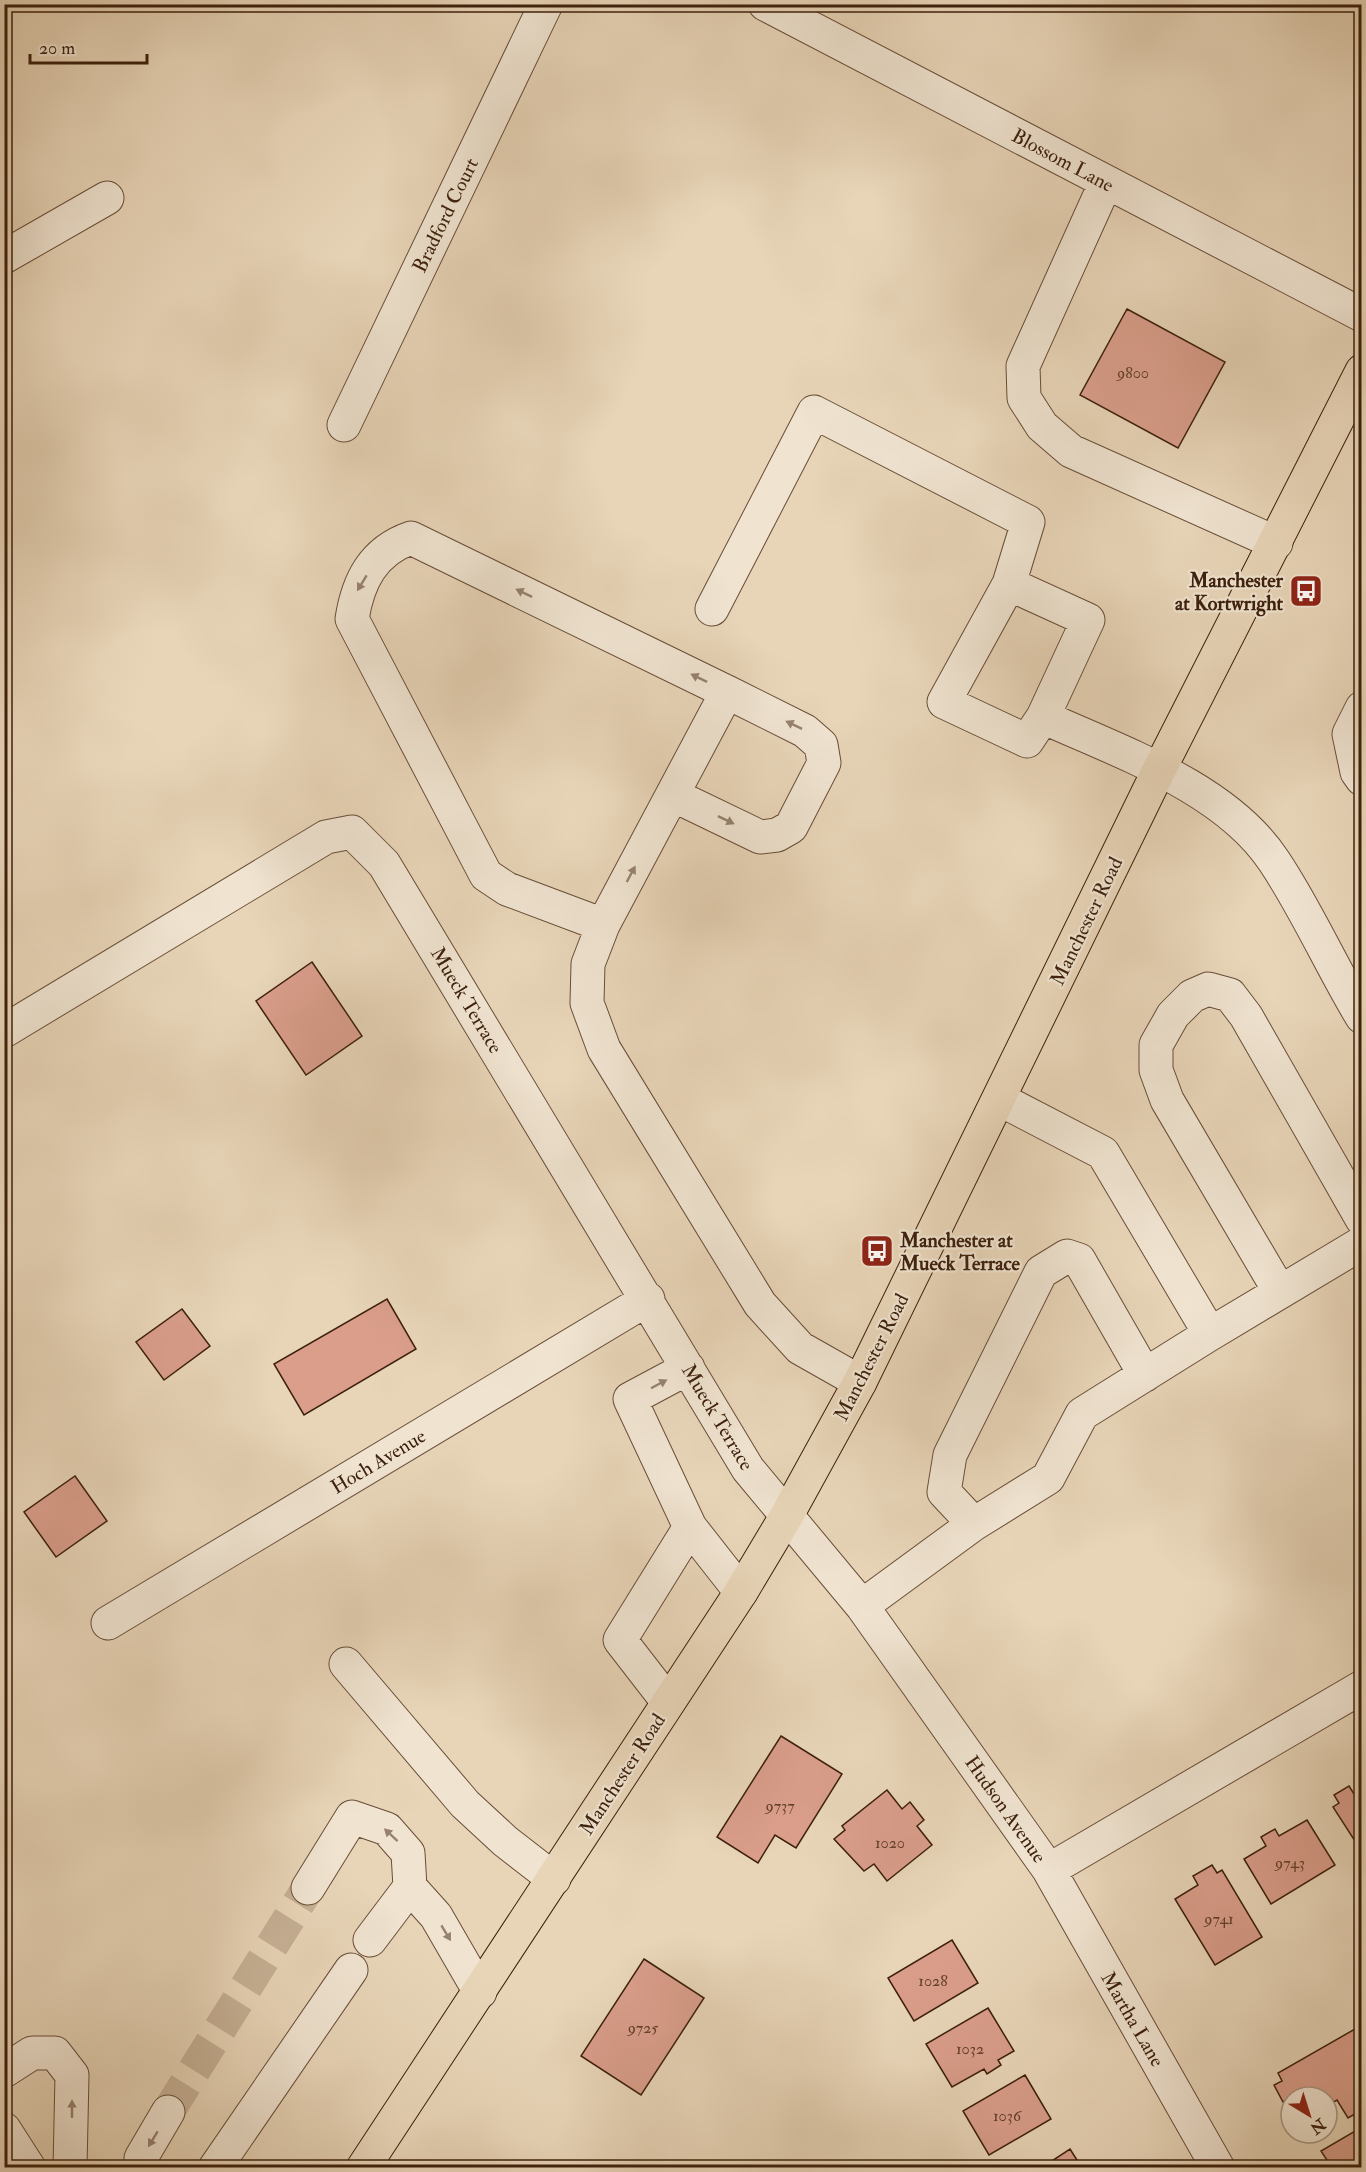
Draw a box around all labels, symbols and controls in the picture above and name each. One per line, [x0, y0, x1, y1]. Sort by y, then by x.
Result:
scale bar [30, 27, 147, 65]
text: 20 m [39, 37, 75, 60]
street label: Blossom Lane [1007, 123, 1118, 198]
street label: Bradford Court [407, 153, 484, 277]
house number: 9800 [1116, 363, 1149, 383]
place label: Manchester at Kortwright [1175, 568, 1284, 617]
bus stop icon: Manchester at Kortwright [1288, 573, 1324, 609]
one-way arrow [357, 575, 367, 592]
one-way arrow [515, 588, 532, 597]
one-way arrow [690, 674, 707, 683]
one-way arrow [786, 721, 803, 730]
one-way arrow [717, 816, 734, 825]
street label: Manchester Road [1045, 853, 1128, 990]
one-way arrow [626, 865, 636, 882]
street label: Mueck Terrace [425, 942, 508, 1058]
place label: Manchester at Mueck Terrace [899, 1228, 1020, 1276]
bus stop icon: Manchester at Mueck Terrace [859, 1233, 895, 1269]
street label: Manchester Road [829, 1289, 914, 1425]
street label: Mueck Terrace [676, 1359, 759, 1475]
one-way arrow [650, 1379, 668, 1389]
street label: Hoch Avenue [326, 1423, 430, 1500]
street label: Manchester Road [574, 1709, 671, 1840]
street label: Hudson Avenue [959, 1751, 1052, 1868]
house number: 9737 [764, 1796, 795, 1816]
one-way arrow [384, 1828, 399, 1842]
house number: 1020 [875, 1833, 905, 1853]
house number: 9743 [1274, 1853, 1305, 1873]
house number: 9741 [1203, 1909, 1234, 1929]
one-way arrow [440, 1924, 450, 1941]
street label: Martha Lane [1095, 1967, 1170, 2071]
house number: 1028 [918, 1971, 948, 1991]
house number: 9725 [627, 2018, 658, 2038]
house number: 1032 [956, 2039, 984, 2059]
north arrow [1279, 2085, 1339, 2145]
one-way arrow [67, 2100, 77, 2119]
house number: 1036 [993, 2106, 1022, 2126]
text: N [1305, 2113, 1330, 2139]
one-way arrow [147, 2131, 158, 2147]

